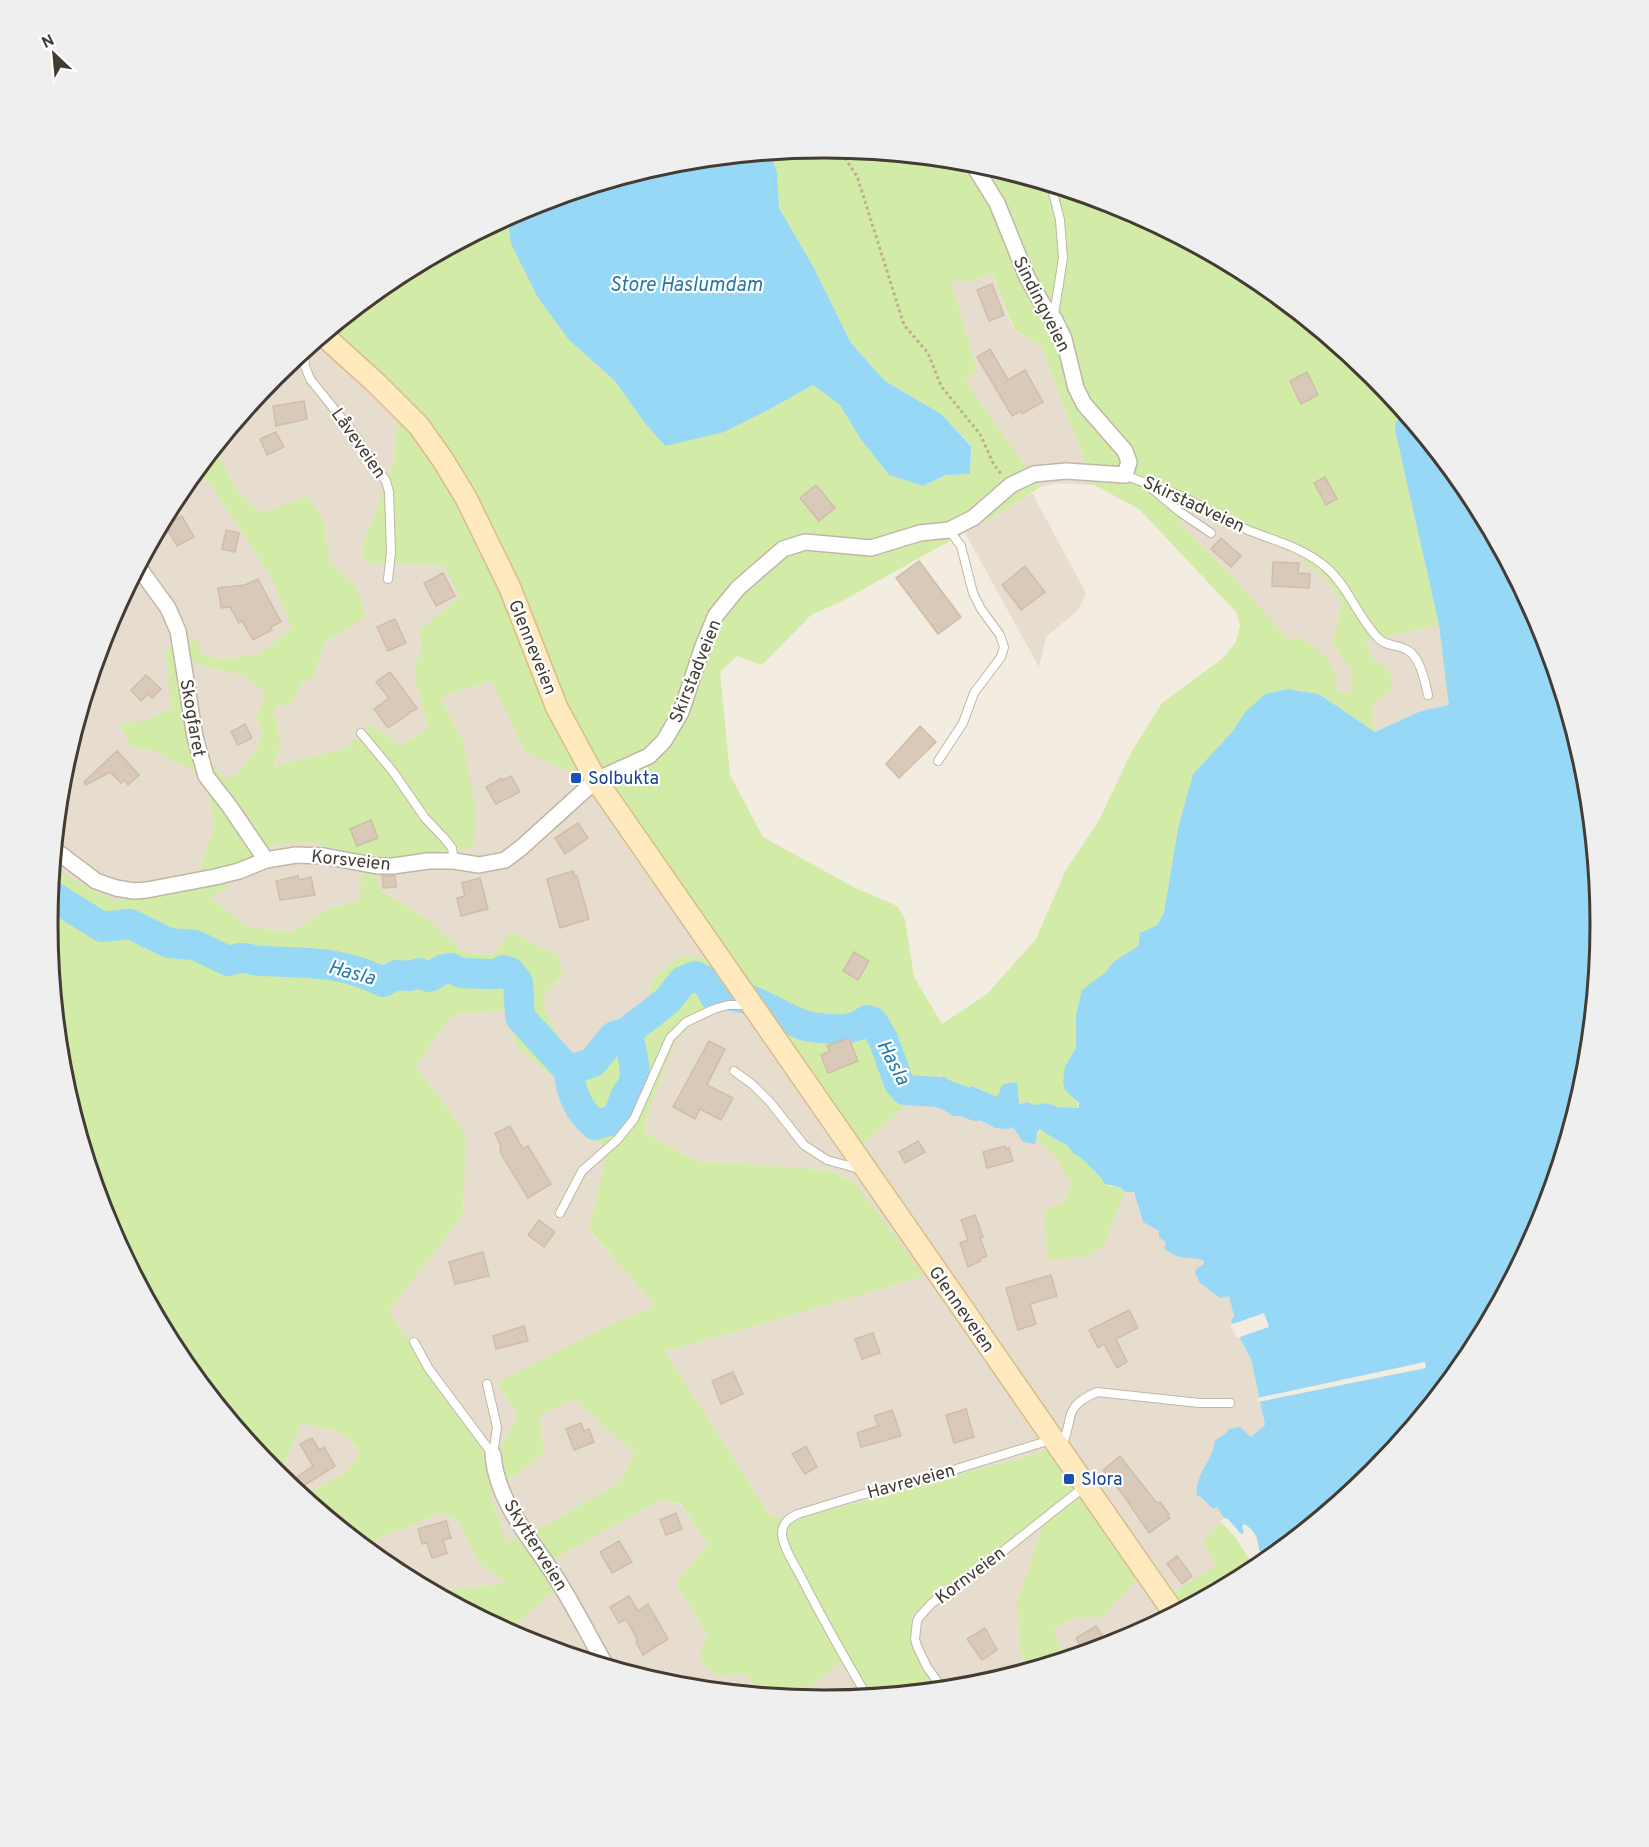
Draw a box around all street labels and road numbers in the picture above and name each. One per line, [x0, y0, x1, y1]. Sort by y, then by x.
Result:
street label: Sindingveien [1007, 253, 1075, 356]
street label: Låveveien [325, 404, 390, 484]
street label: Skirstadveien [1139, 472, 1248, 539]
street label: Glenneveien [502, 597, 561, 698]
street label: Skirstadveien [665, 616, 728, 727]
street label: Skogfaret [173, 677, 210, 759]
street label: Korsveien [310, 846, 392, 877]
street label: Glenneveien [923, 1262, 999, 1358]
street label: Havreveien [865, 1460, 958, 1505]
street label: Skytterveien [498, 1496, 572, 1596]
street label: Kornveien [931, 1542, 1010, 1610]

